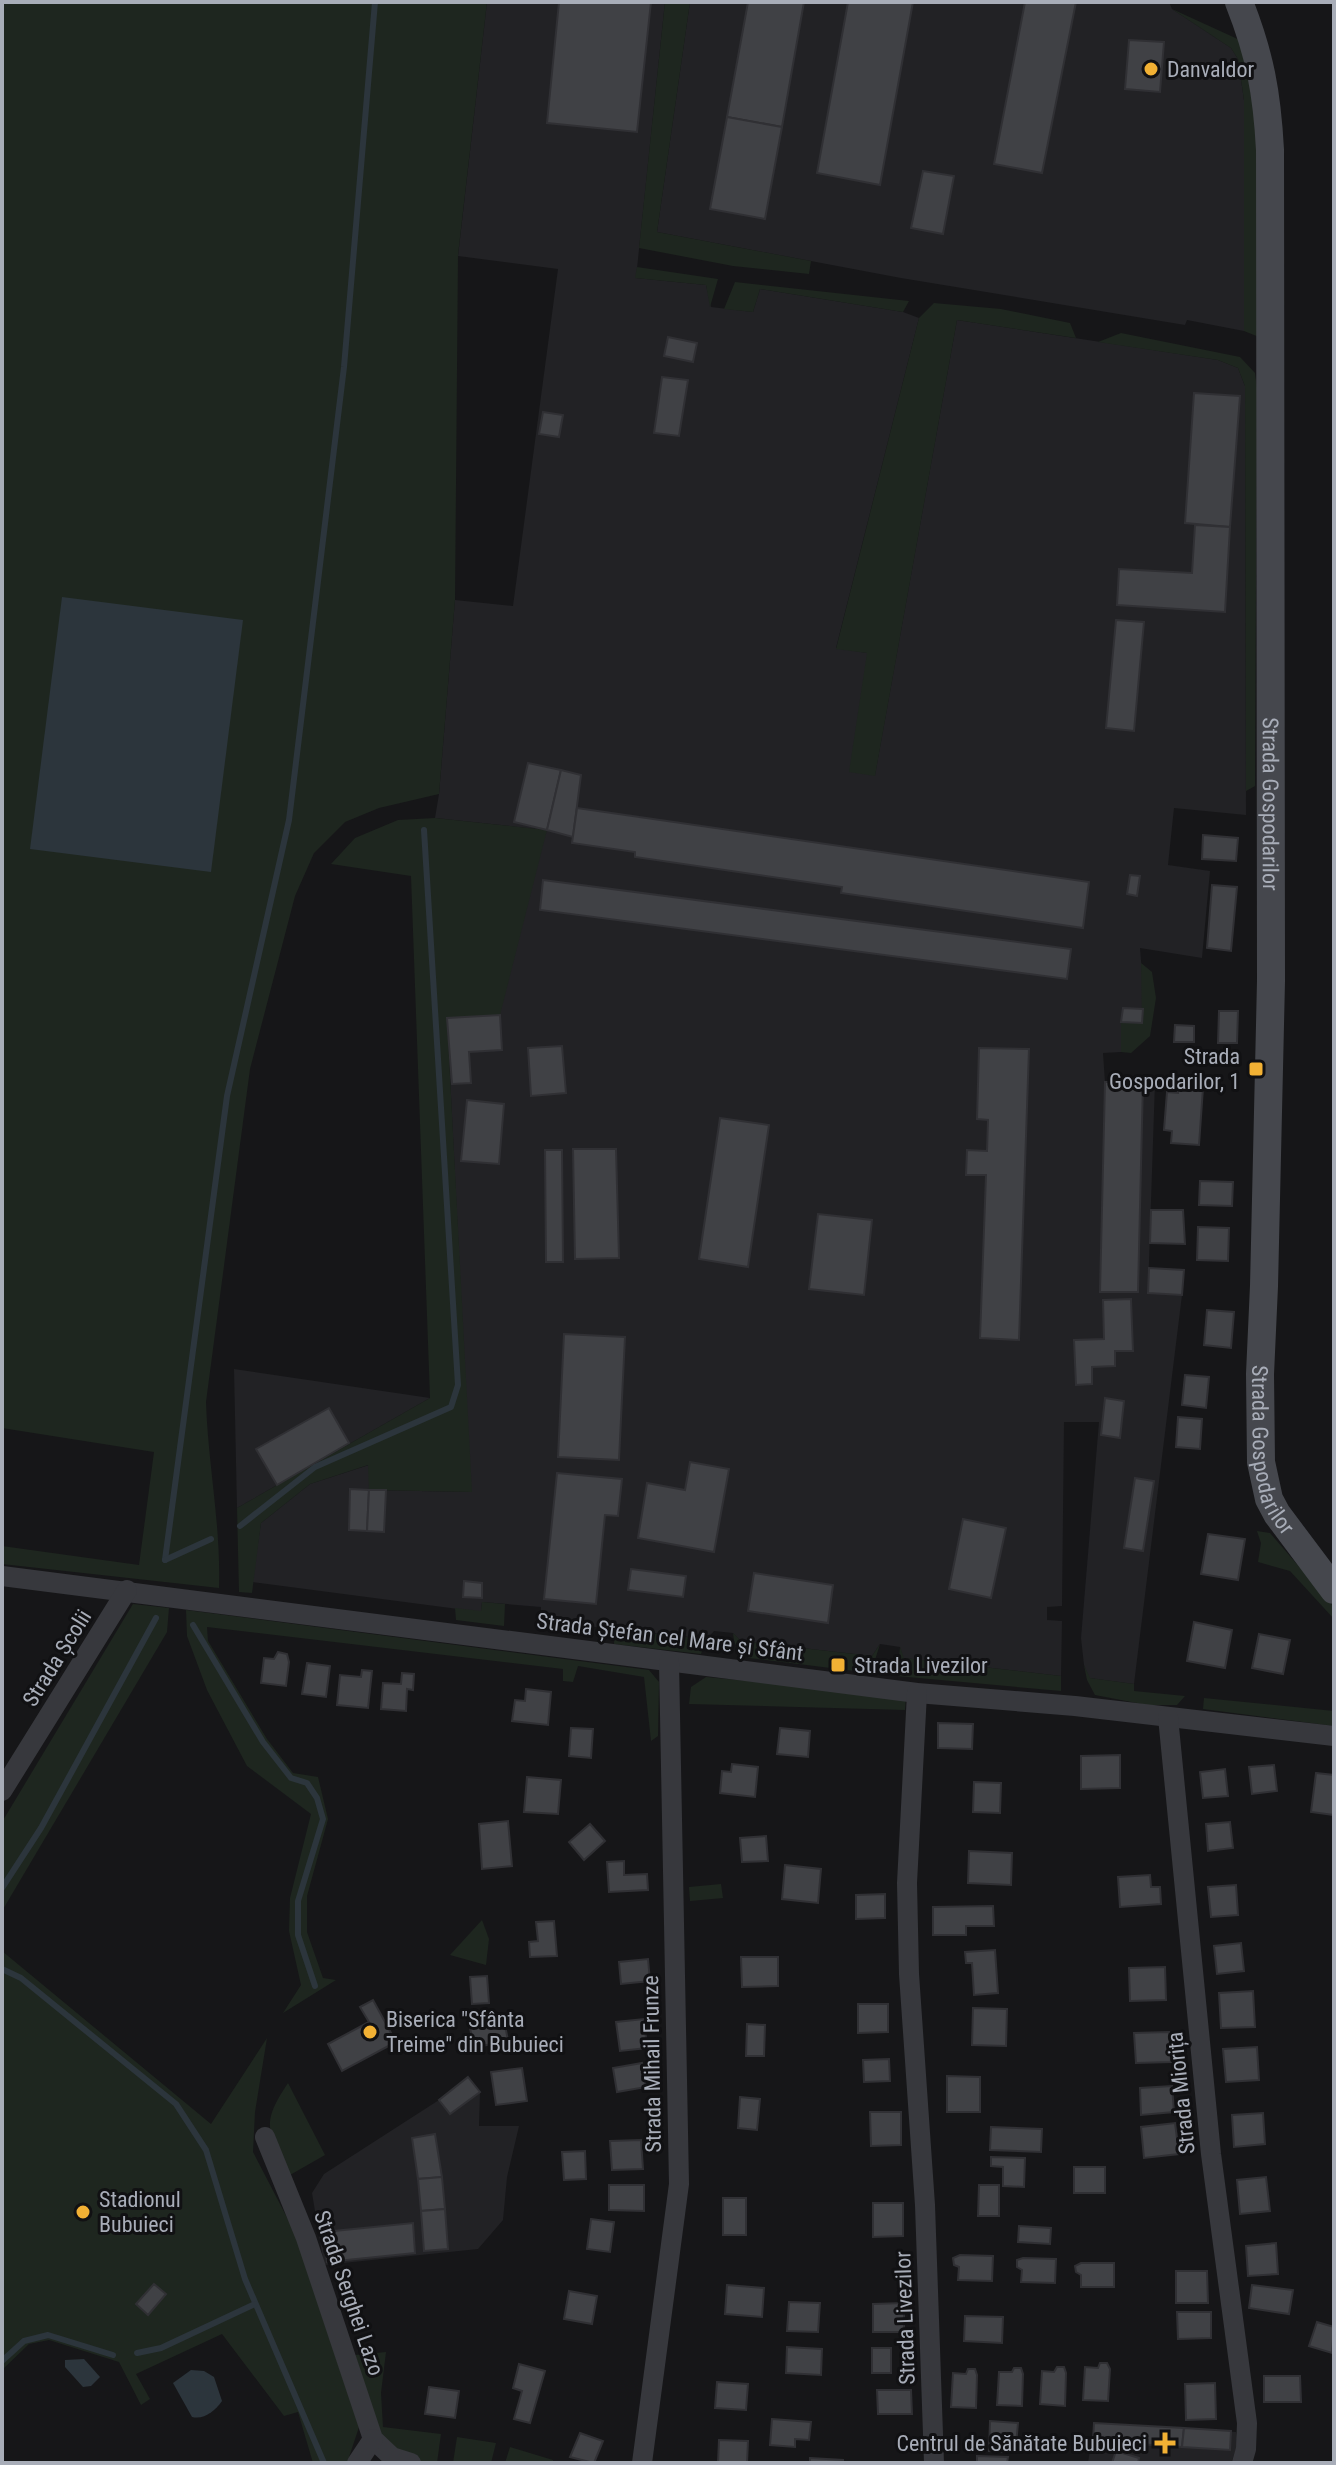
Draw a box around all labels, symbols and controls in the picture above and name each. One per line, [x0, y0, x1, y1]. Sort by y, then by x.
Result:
place label: Danvaldor [1167, 57, 1255, 82]
marker: Danvaldor [1142, 60, 1160, 78]
street label: Strada Gospodarilor [1258, 717, 1283, 891]
place label: Strada Gospodarilor, 1 [1109, 1044, 1240, 1094]
marker: Strada Gospodarilor, 1 [1247, 1060, 1265, 1078]
street label: Strada Gospodarilor [1247, 1365, 1300, 1539]
street label: Strada Școlii [18, 1605, 97, 1711]
street label: Strada Ștefan cel Mare și Sfânt [535, 1608, 805, 1667]
place label: Strada Livezilor [854, 1653, 988, 1678]
marker: Strada Livezilor [829, 1656, 847, 1674]
street label: Strada Mihail Frunze [638, 1975, 666, 2153]
place label: Biserica "Sfânta Treime" din Bubuieci [386, 2007, 564, 2057]
marker: Biserica "Sfânta Treime" din Bubuieci [361, 2023, 379, 2041]
street label: Strada Miorița [1162, 2031, 1201, 2155]
place label: Stadionul Bubuieci [99, 2187, 181, 2237]
marker: Stadionul Bubuieci [74, 2203, 92, 2221]
street label: Strada Serghei Lazo [309, 2207, 389, 2379]
street label: Strada Livezilor [890, 2250, 920, 2385]
place label: Centrul de Sănătate Bubuieci [897, 2431, 1147, 2456]
marker: Centrul de Sănătate Bubuieci [1154, 2432, 1176, 2454]

